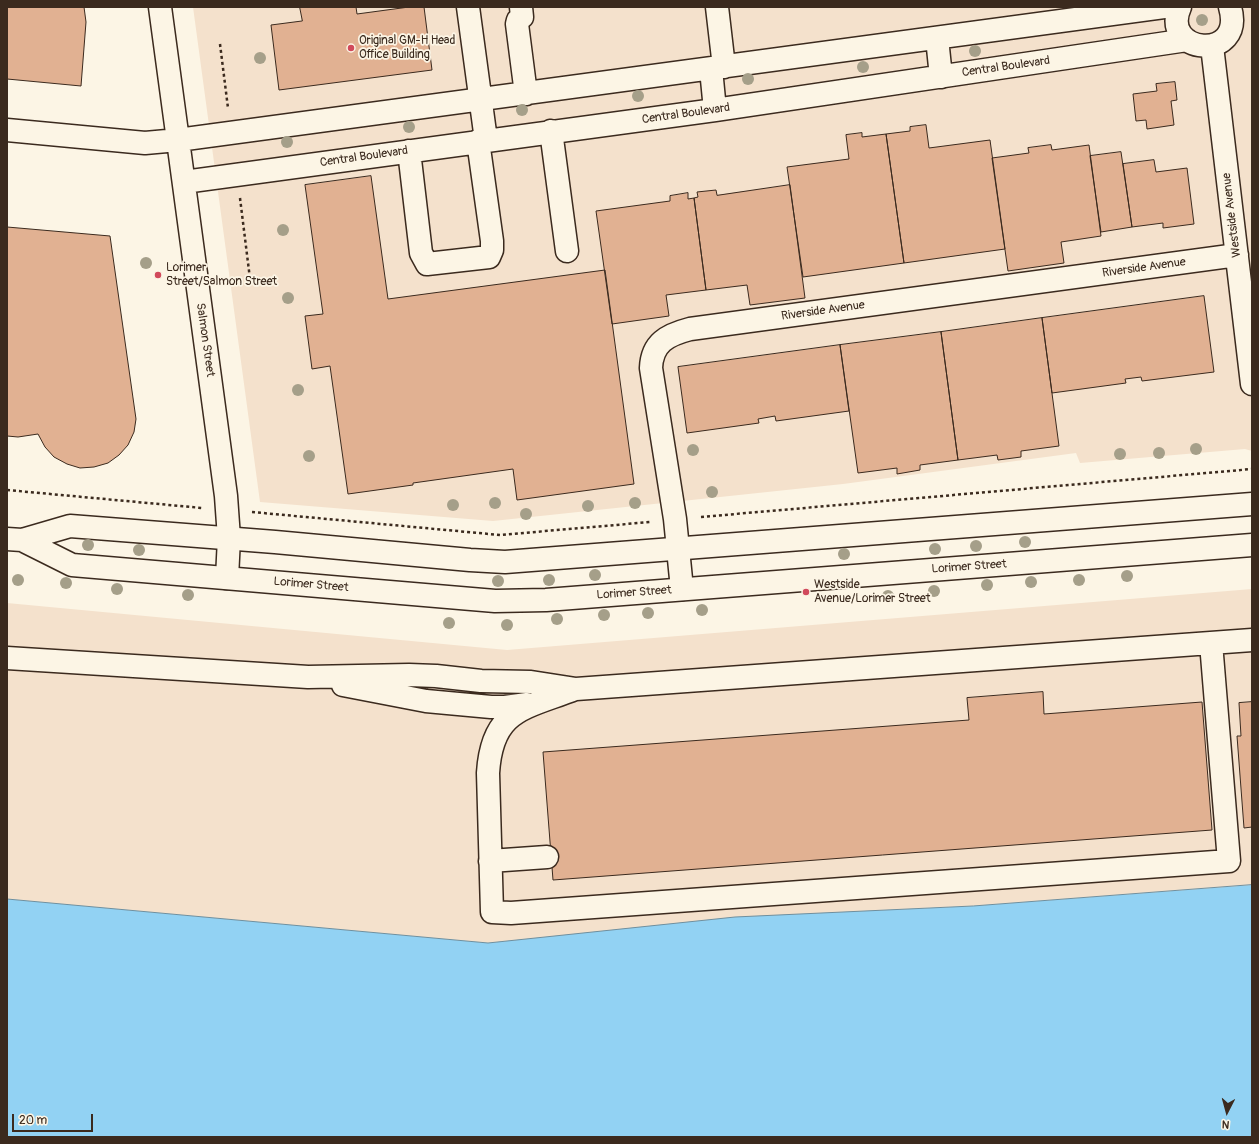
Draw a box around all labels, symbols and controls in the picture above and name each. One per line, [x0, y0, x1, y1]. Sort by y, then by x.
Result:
place label: Original GM-H Head Office Building [359, 34, 455, 62]
marker: Original GM-H Head Office Building [346, 43, 356, 53]
street label: Central Boulevard [961, 54, 1051, 80]
street label: Central Boulevard [641, 101, 731, 127]
street label: Central Boulevard [319, 144, 409, 170]
street label: Westside Avenue [1220, 172, 1244, 258]
street label: Riverside Avenue [1101, 255, 1187, 281]
place label: Lorimer Street/Salmon Street [166, 261, 277, 289]
marker: Lorimer Street/Salmon Street [153, 270, 163, 280]
street label: Riverside Avenue [780, 298, 866, 324]
street label: Salmon Street [193, 302, 217, 378]
street label: Lorimer Street [931, 557, 1007, 577]
street label: Lorimer Street [273, 575, 349, 595]
place label: Westside Avenue/Lorimer Street [814, 578, 931, 606]
street label: Lorimer Street [596, 583, 672, 603]
marker: Westside Avenue/Lorimer Street [801, 587, 811, 597]
north arrow [1207, 1092, 1247, 1132]
scale bar [14, 1106, 95, 1132]
text: 20 m [19, 1113, 47, 1128]
text: N [1221, 1118, 1230, 1131]

